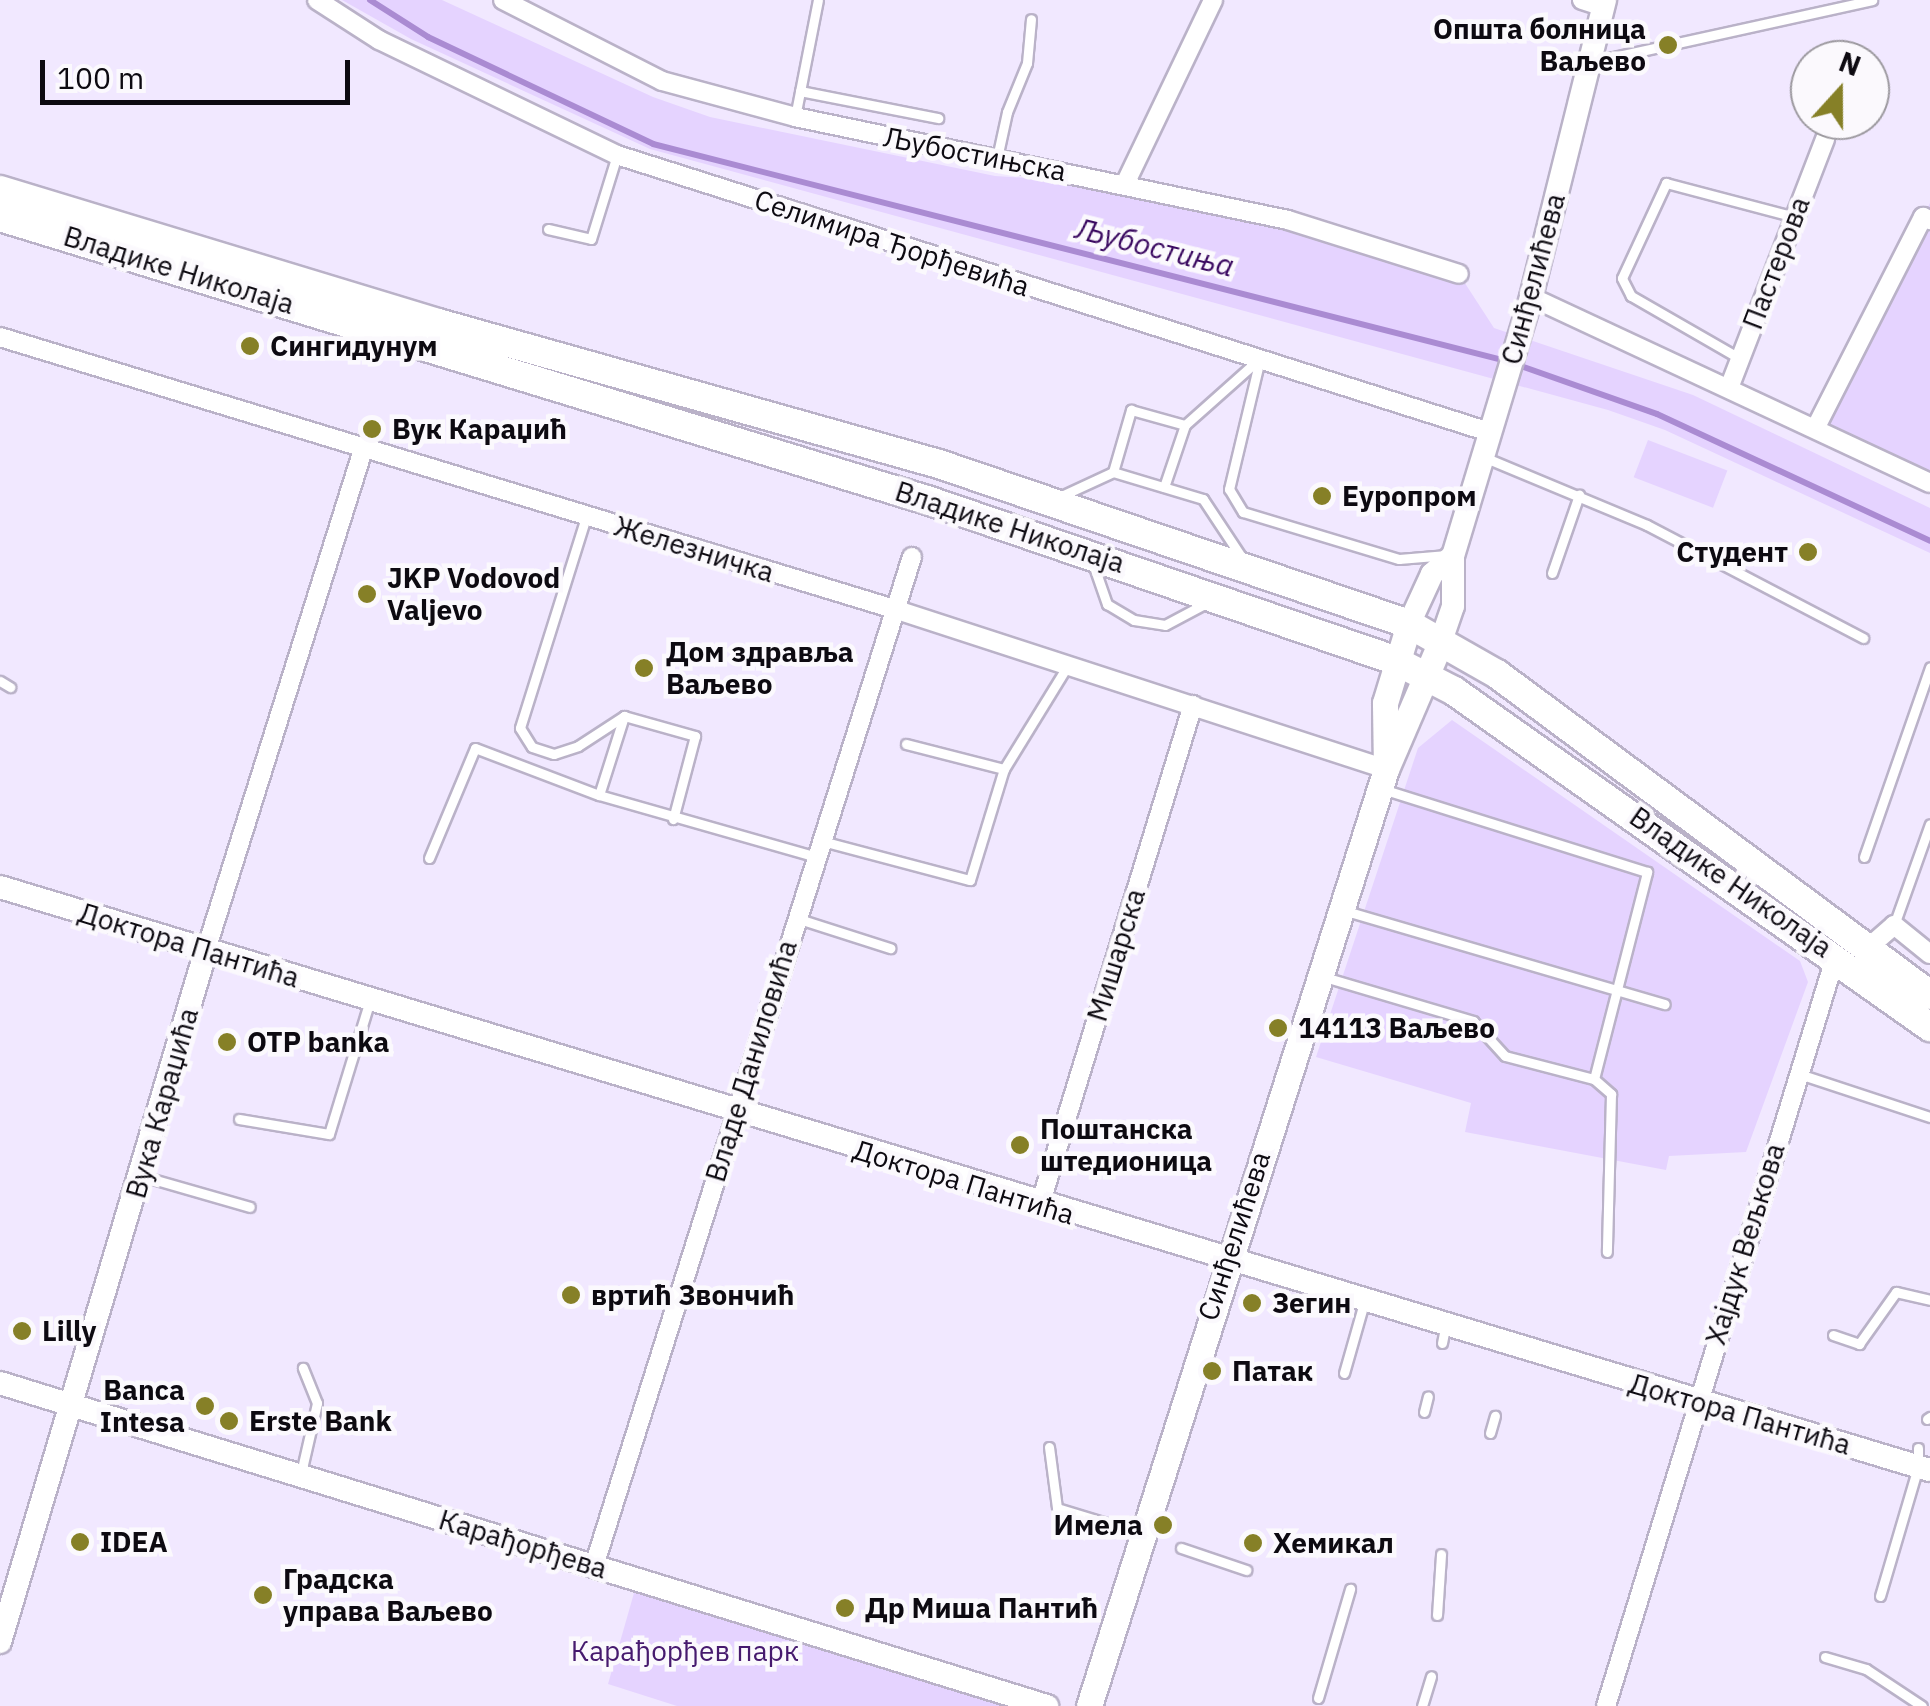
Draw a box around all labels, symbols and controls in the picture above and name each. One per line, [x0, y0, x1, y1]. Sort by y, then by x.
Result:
place label: Општа болница Ваљево [1433, 12, 1646, 78]
marker: Општа болница Ваљево [1655, 32, 1681, 58]
scale bar [45, 40, 355, 102]
north arrow [1790, 40, 1890, 140]
text: N [1834, 42, 1866, 84]
text: 100 m [57, 58, 144, 97]
street label: Љубостињска [881, 120, 1069, 188]
street label: Селимира Ђорђевића [750, 183, 1034, 303]
street label: Синђелићева [1494, 190, 1572, 368]
street label: Пастерова [1735, 192, 1817, 334]
water label: Љубостиња [1072, 210, 1238, 284]
street label: Владике Николаја [60, 219, 298, 321]
place label: Сингидунум [270, 329, 438, 363]
marker: Сингидунум [239, 335, 261, 357]
place label: Вук Караџић [392, 412, 567, 446]
marker: Вук Караџић [361, 418, 383, 440]
street label: Владике Николаја [891, 474, 1129, 580]
place label: Еуропром [1342, 479, 1477, 513]
marker: Еуропром [1311, 485, 1333, 507]
street label: Железничка [610, 509, 778, 589]
place label: Студент [1676, 535, 1788, 569]
marker: Студент [1797, 541, 1819, 563]
place label: JKP Vodovod Valjevo [387, 561, 560, 627]
marker: JKP Vodovod Valjevo [356, 583, 378, 605]
place label: Дом здравља Ваљево [666, 635, 854, 701]
marker: Дом здравља Ваљево [631, 655, 657, 681]
street label: Владике Николаја [1623, 800, 1839, 964]
street label: Мишарска [1080, 885, 1152, 1025]
street label: Доктора Пантића [75, 895, 303, 995]
street label: Владе Даниловића [698, 936, 804, 1186]
street label: Вука Караџића [119, 1004, 205, 1202]
place label: 14113 Ваљево [1298, 1011, 1495, 1045]
marker: 14113 Ваљево [1267, 1017, 1289, 1039]
place label: OTP banka [247, 1025, 389, 1059]
marker: OTP banka [216, 1031, 238, 1053]
place label: Поштанска штедионица [1040, 1112, 1212, 1178]
street label: Доктора Пантића [850, 1132, 1078, 1232]
marker: Поштанска штедионица [1009, 1134, 1031, 1156]
street label: Хајдук Вељкова [1698, 1139, 1792, 1349]
street label: Синђелићева [1191, 1147, 1277, 1325]
place label: вртић Звончић [591, 1278, 794, 1312]
marker: вртић Звончић [560, 1284, 582, 1306]
place label: Зегин [1272, 1286, 1351, 1320]
marker: Зегин [1241, 1292, 1263, 1314]
place label: Lilly [42, 1314, 96, 1348]
marker: Lilly [11, 1320, 33, 1342]
place label: Патак [1232, 1354, 1313, 1388]
marker: Патак [1201, 1360, 1223, 1382]
street label: Доктора Пантића [1625, 1366, 1855, 1462]
place label: Banca Intesa [100, 1373, 185, 1439]
marker: Banca Intesa [194, 1395, 216, 1417]
place label: Erste Bank [249, 1404, 392, 1438]
marker: Erste Bank [218, 1410, 240, 1432]
street label: Карађорђева [435, 1502, 611, 1586]
place label: Имела [1054, 1508, 1143, 1542]
marker: Имела [1152, 1514, 1174, 1536]
place label: IDEA [100, 1525, 168, 1559]
place label: Хемикал [1273, 1526, 1394, 1560]
marker: IDEA [69, 1531, 91, 1553]
marker: Хемикал [1242, 1532, 1264, 1554]
place label: Градска управа Ваљево [283, 1562, 493, 1628]
marker: Градска управа Ваљево [252, 1584, 274, 1606]
place label: Др Миша Пантић [865, 1591, 1098, 1625]
marker: Др Миша Пантић [834, 1597, 856, 1619]
park label: Карађорђев парк [571, 1634, 799, 1668]

